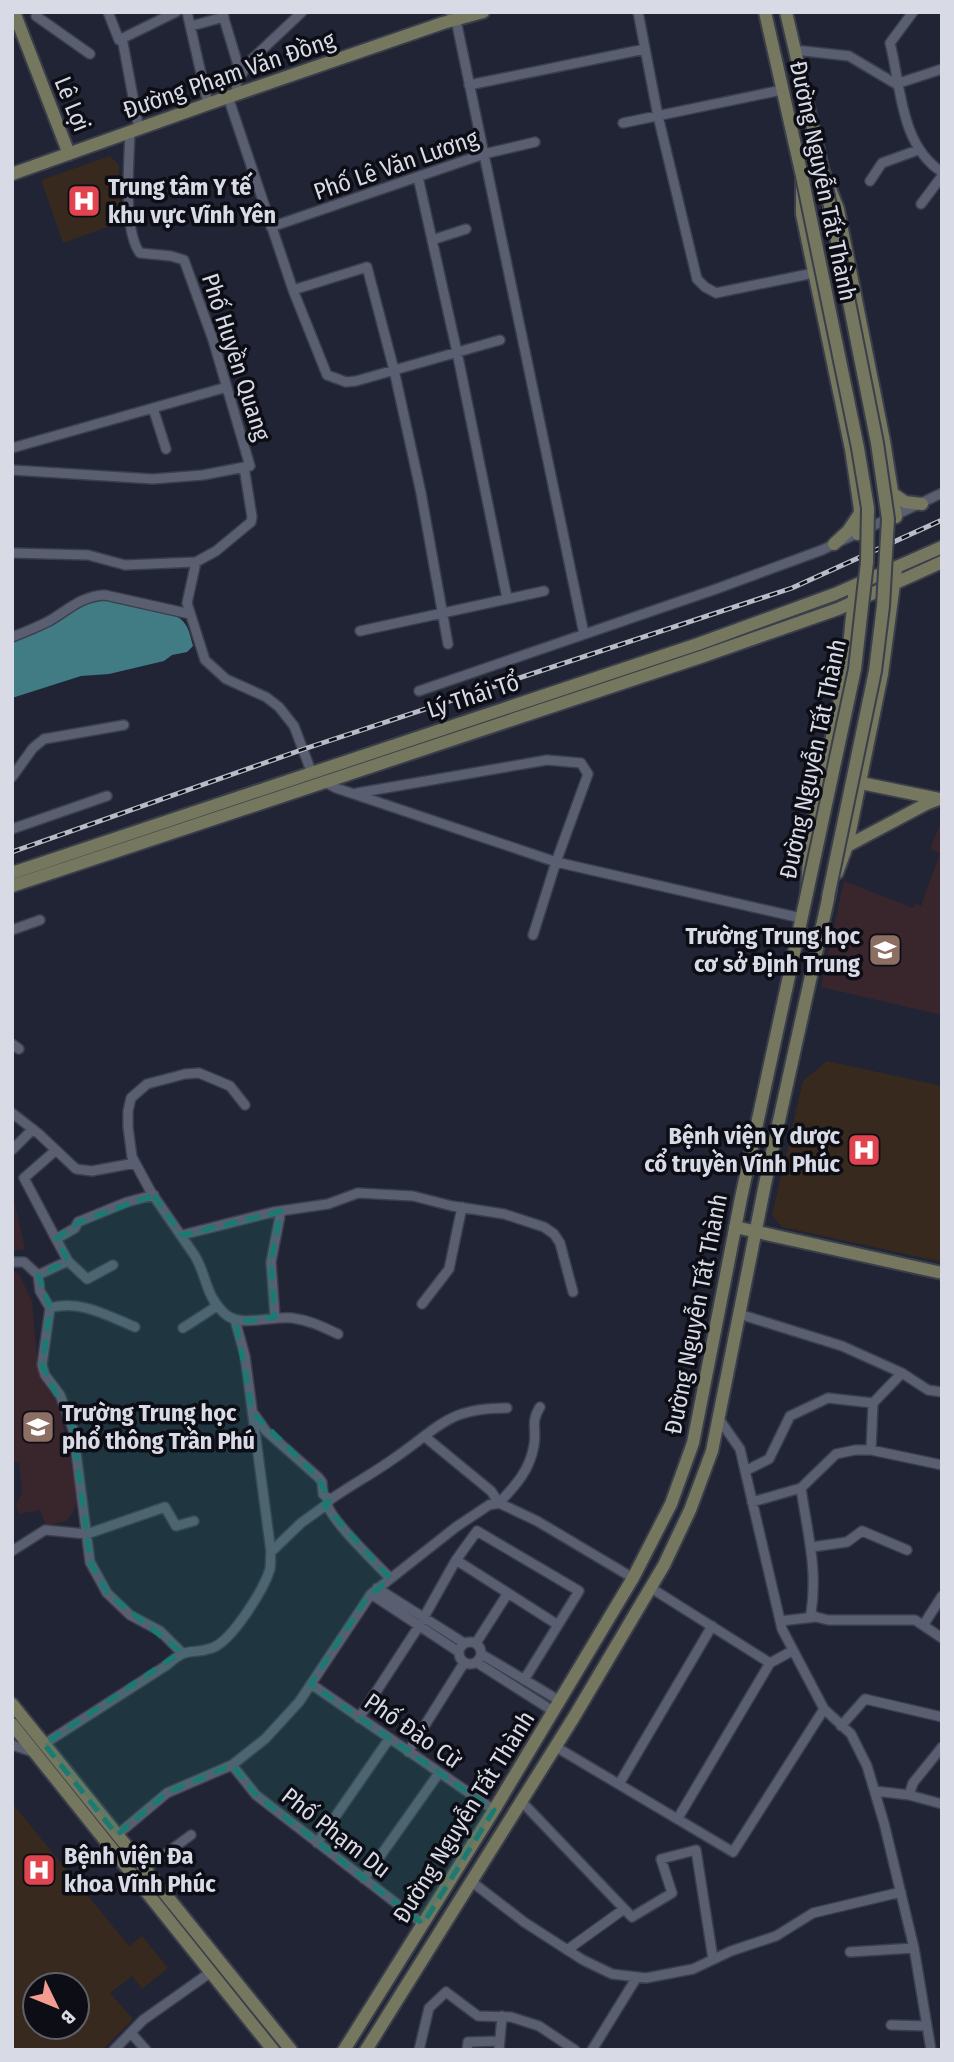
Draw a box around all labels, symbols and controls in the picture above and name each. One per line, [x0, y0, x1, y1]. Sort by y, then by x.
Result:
street label: Đường Phạm Văn Đồng [119, 25, 339, 124]
street label: Đường Nguyễn Tất Thành [784, 59, 862, 303]
street label: Lê Lợi [48, 72, 96, 136]
street label: Phố Lê Văn Lương [310, 124, 482, 206]
place label: Trung tâm Y tế khu vực Vĩnh Yên [108, 171, 276, 229]
hospital icon: Trung tâm Y tế khu vực Vĩnh Yên [65, 182, 103, 220]
street label: Phố Huyền Quang [196, 270, 276, 445]
street label: Đường Nguyễn Tất Thành [774, 637, 852, 881]
street label: Lý Thái Tổ [423, 666, 523, 724]
place label: Trường Trung học cơ sở Định Trung [686, 922, 861, 978]
school or university icon: Trường Trung học cơ sở Định Trung [866, 931, 904, 969]
place label: Bệnh viện Y dược cổ truyền Vĩnh Phúc [644, 1122, 841, 1178]
hospital icon: Bệnh viện Y dược cổ truyền Vĩnh Phúc [845, 1131, 883, 1169]
street label: Đường Nguyễn Tất Thành [659, 1191, 733, 1437]
place label: Trường Trung học phổ thông Trần Phú [62, 1399, 255, 1455]
school or university icon: Trường Trung học phổ thông Trần Phú [19, 1408, 57, 1446]
street label: Phố Đào Cừ [359, 1687, 468, 1775]
street label: Đường Nguyễn Tất Thành [387, 1706, 541, 1928]
street label: Phố Phạm Du [276, 1782, 396, 1884]
place label: Bệnh viện Đa khoa Vĩnh Phúc [64, 1842, 216, 1898]
hospital icon: Bệnh viện Đa khoa Vĩnh Phúc [20, 1851, 58, 1889]
north arrow [21, 1971, 91, 2041]
text: B [56, 2006, 80, 2029]

